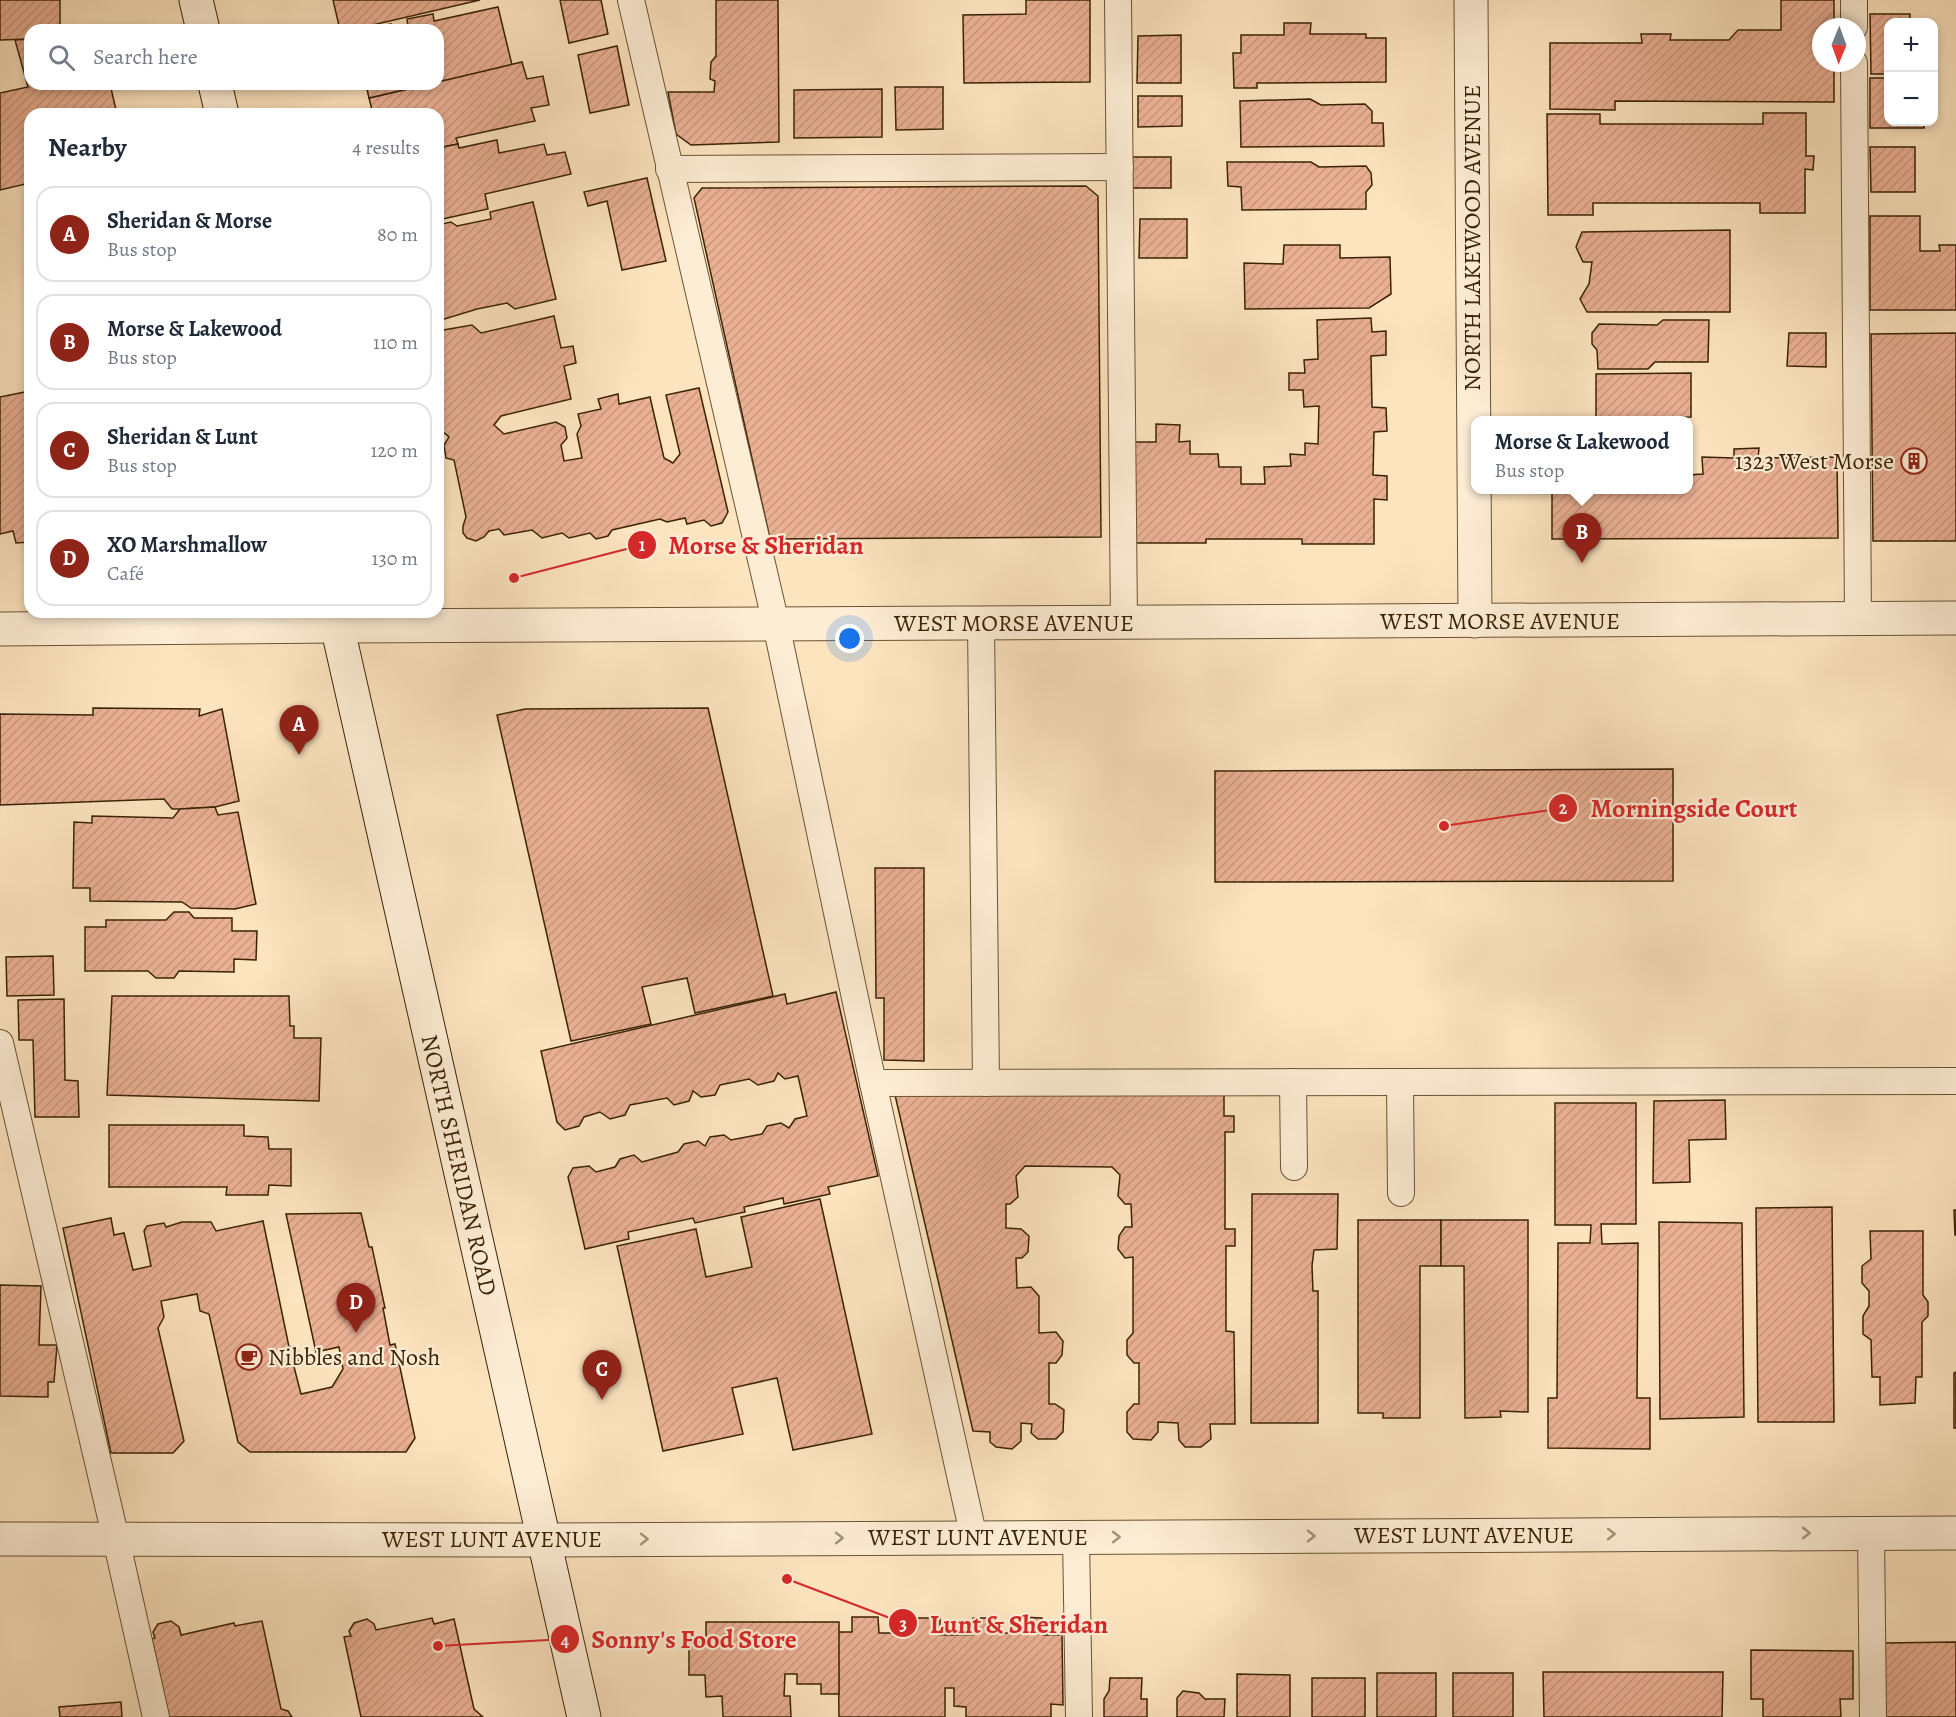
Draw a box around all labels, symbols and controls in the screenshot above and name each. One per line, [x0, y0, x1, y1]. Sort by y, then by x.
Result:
north arrow [1812, 18, 1866, 72]
map controls [1884, 18, 1938, 126]
button: + [1884, 18, 1938, 72]
search box [24, 24, 444, 90]
icon: search [45, 41, 78, 74]
text: Search here [93, 42, 198, 72]
button: − [1884, 72, 1938, 126]
street label: NORTH LAKEWOOD AVENUE [1456, 85, 1488, 391]
text: Nearby [48, 130, 127, 165]
text: 4 results [352, 134, 420, 161]
text: Sheridan & Morse [107, 206, 272, 236]
text: A [63, 221, 76, 248]
text: 80 m [377, 221, 418, 248]
text: Bus stop [107, 236, 177, 263]
text: Morse & Lakewood [107, 314, 282, 344]
text: B [63, 329, 76, 356]
text: 110 m [373, 329, 418, 356]
text: Bus stop [107, 344, 177, 371]
popup [1471, 416, 1693, 494]
text: Sheridan & Lunt [107, 422, 258, 452]
text: Morse & Lakewood [1494, 427, 1670, 457]
text: C [63, 437, 76, 464]
text: 120 m [370, 437, 418, 464]
place label: 1323 West Morse [1735, 445, 1894, 477]
building icon: 1323 West Morse [1899, 446, 1929, 476]
text: Bus stop [107, 452, 177, 479]
text: Bus stop [1494, 457, 1564, 484]
pin: B [1562, 514, 1602, 563]
callout: Morse & Sheridan [627, 523, 876, 567]
text: Morse & Sheridan [668, 528, 864, 563]
text: XO Marshmallow [107, 530, 267, 560]
text: 1 [639, 533, 646, 557]
text: D [63, 545, 76, 572]
text: 130 m [372, 545, 418, 572]
text: Café [107, 560, 144, 587]
street label: WEST MORSE AVENUE [1379, 605, 1620, 637]
street label: WEST MORSE AVENUE [893, 607, 1134, 639]
your location [835, 624, 864, 653]
pin: A [280, 706, 318, 755]
callout: Morningside Court [1548, 786, 1809, 830]
text: Morningside Court [1591, 791, 1798, 826]
text: 2 [1559, 796, 1568, 820]
street label: NORTH SHERIDAN ROAD [413, 1031, 505, 1299]
pin: D [336, 1284, 376, 1333]
place label: Nibbles and Nosh [268, 1341, 441, 1373]
cafe icon: Nibbles and Nosh [234, 1342, 264, 1372]
pin: C [582, 1350, 622, 1400]
street label: WEST LUNT AVENUE [1353, 1519, 1574, 1551]
street label: WEST LUNT AVENUE [867, 1521, 1088, 1553]
street label: WEST LUNT AVENUE [381, 1523, 602, 1555]
one-way arrow [1802, 1527, 1811, 1539]
one-way arrow [1607, 1528, 1616, 1540]
one-way arrow [1307, 1530, 1316, 1542]
one-way arrow [1112, 1531, 1121, 1543]
one-way arrow [835, 1532, 844, 1544]
one-way arrow [640, 1533, 649, 1545]
callout: Lunt & Sheridan [888, 1601, 1121, 1645]
text: Lunt & Sheridan [930, 1607, 1109, 1642]
text: 3 [899, 1612, 907, 1636]
callout: Sonny's Food Store [550, 1617, 809, 1661]
text: Sonny's Food Store [591, 1622, 797, 1657]
text: 4 [561, 1628, 570, 1652]

